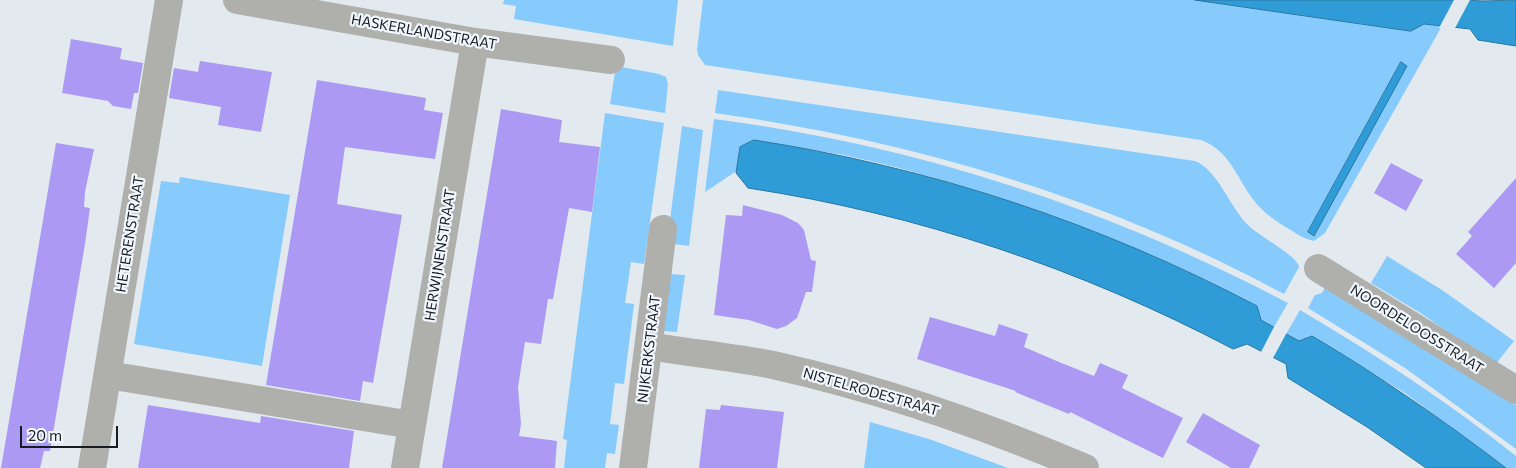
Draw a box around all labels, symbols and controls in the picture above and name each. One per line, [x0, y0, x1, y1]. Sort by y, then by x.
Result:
street label: HASKERLANDSTRAAT [350, 11, 498, 53]
street label: HETERENSTRAAT [112, 175, 148, 293]
street label: HERWIJNENSTRAAT [421, 188, 459, 322]
street label: NOORDELOOSSTRAAT [1347, 281, 1487, 377]
street label: NIJKERKSTRAAT [634, 294, 664, 404]
street label: NISTELRODESTRAAT [801, 365, 941, 419]
scale bar [22, 416, 120, 448]
text: 20 m [28, 426, 62, 444]

